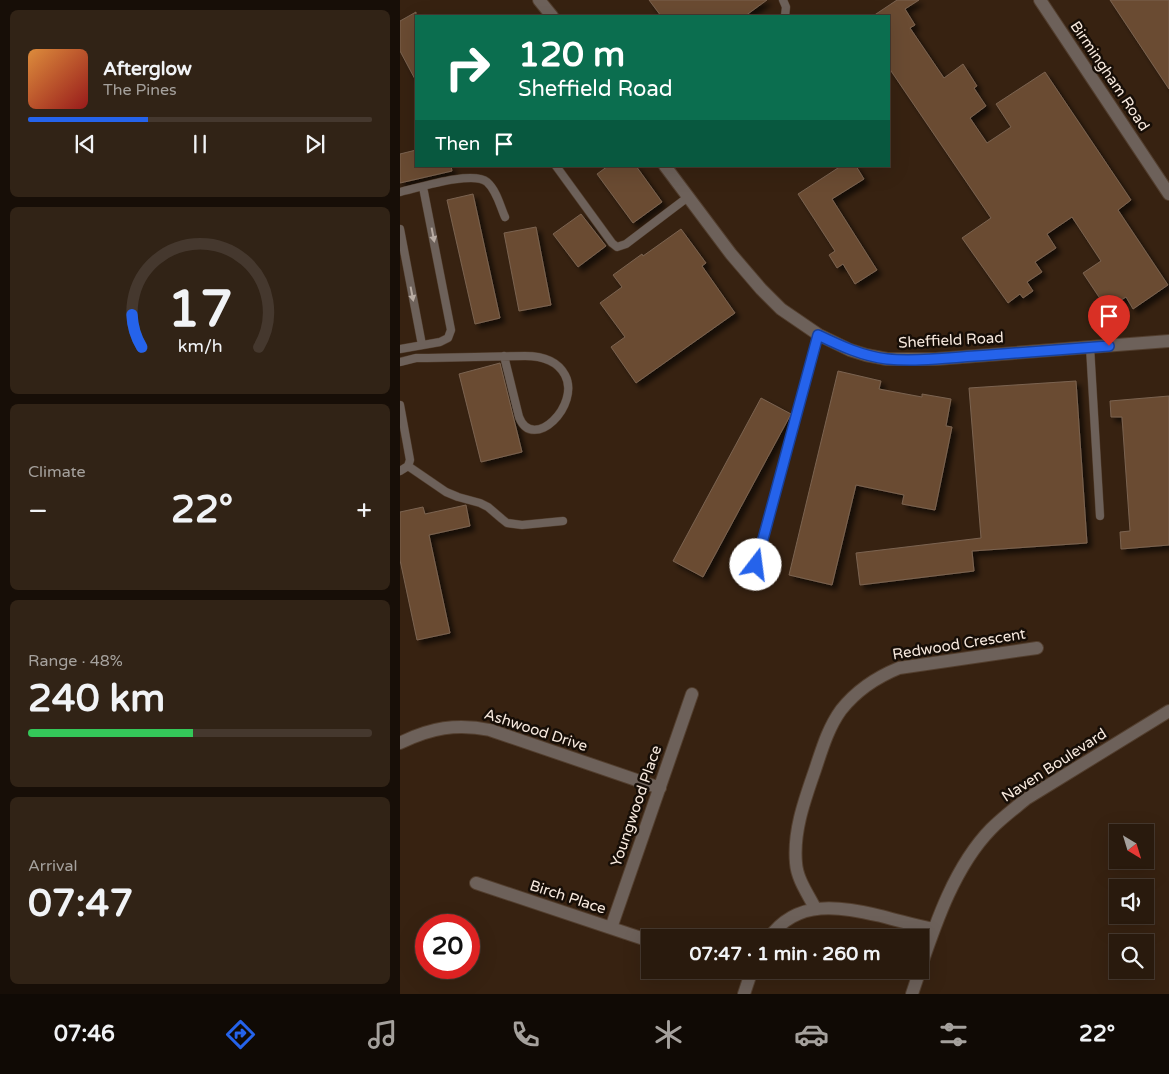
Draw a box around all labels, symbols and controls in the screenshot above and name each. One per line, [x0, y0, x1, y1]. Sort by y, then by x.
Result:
street label: Birmingham Road [1067, 18, 1153, 134]
text: 120 m [518, 34, 625, 76]
icon: right [435, 35, 500, 100]
text: Afterglow [103, 58, 192, 80]
text: Sheffield Road [518, 76, 673, 102]
text: The Pines [103, 80, 177, 100]
icon: previous [71, 130, 99, 158]
icon: pause [186, 130, 214, 158]
icon: next [301, 130, 329, 158]
icon: arrive [490, 130, 518, 158]
text: Then [435, 133, 480, 155]
one-way arrow [429, 227, 437, 243]
text: 17 [167, 278, 233, 341]
one-way arrow [409, 286, 417, 302]
pin [1088, 295, 1130, 346]
icon: arrive [1095, 302, 1123, 330]
street label: Sheffield Road [898, 328, 1004, 352]
text: km/h [178, 336, 222, 357]
text: Climate [28, 462, 86, 482]
text: 22° [171, 487, 233, 533]
text: − [28, 494, 48, 528]
text: + [356, 494, 372, 528]
position arrow [729, 538, 781, 590]
street label: Redwood Crescent [891, 625, 1027, 663]
text: Range · 48% [28, 651, 123, 671]
text: 240 km [28, 676, 165, 722]
street label: Ashwood Drive [482, 705, 590, 755]
street label: Naven Boulevard [998, 724, 1110, 806]
street label: Youngwood Place [607, 743, 665, 869]
north arrow [1109, 824, 1154, 869]
map controls [1109, 824, 1154, 979]
text: Arrival [28, 856, 77, 876]
street label: Birch Place [528, 876, 608, 918]
button: sound [1109, 879, 1154, 924]
text: 07:47 [28, 881, 133, 927]
speed limit sign: 20 [415, 914, 480, 979]
button: search [1109, 934, 1154, 979]
text: 07:47 · 1 min · 260 m [689, 943, 881, 965]
icon: directions [223, 1017, 258, 1052]
icon: music [365, 1017, 400, 1052]
icon: phone [508, 1017, 543, 1052]
icon: climate [651, 1017, 686, 1052]
icon: car [794, 1017, 829, 1052]
icon: filters [936, 1017, 971, 1052]
text: 07:46 [54, 1021, 115, 1047]
text: 22° [1079, 1021, 1115, 1047]

